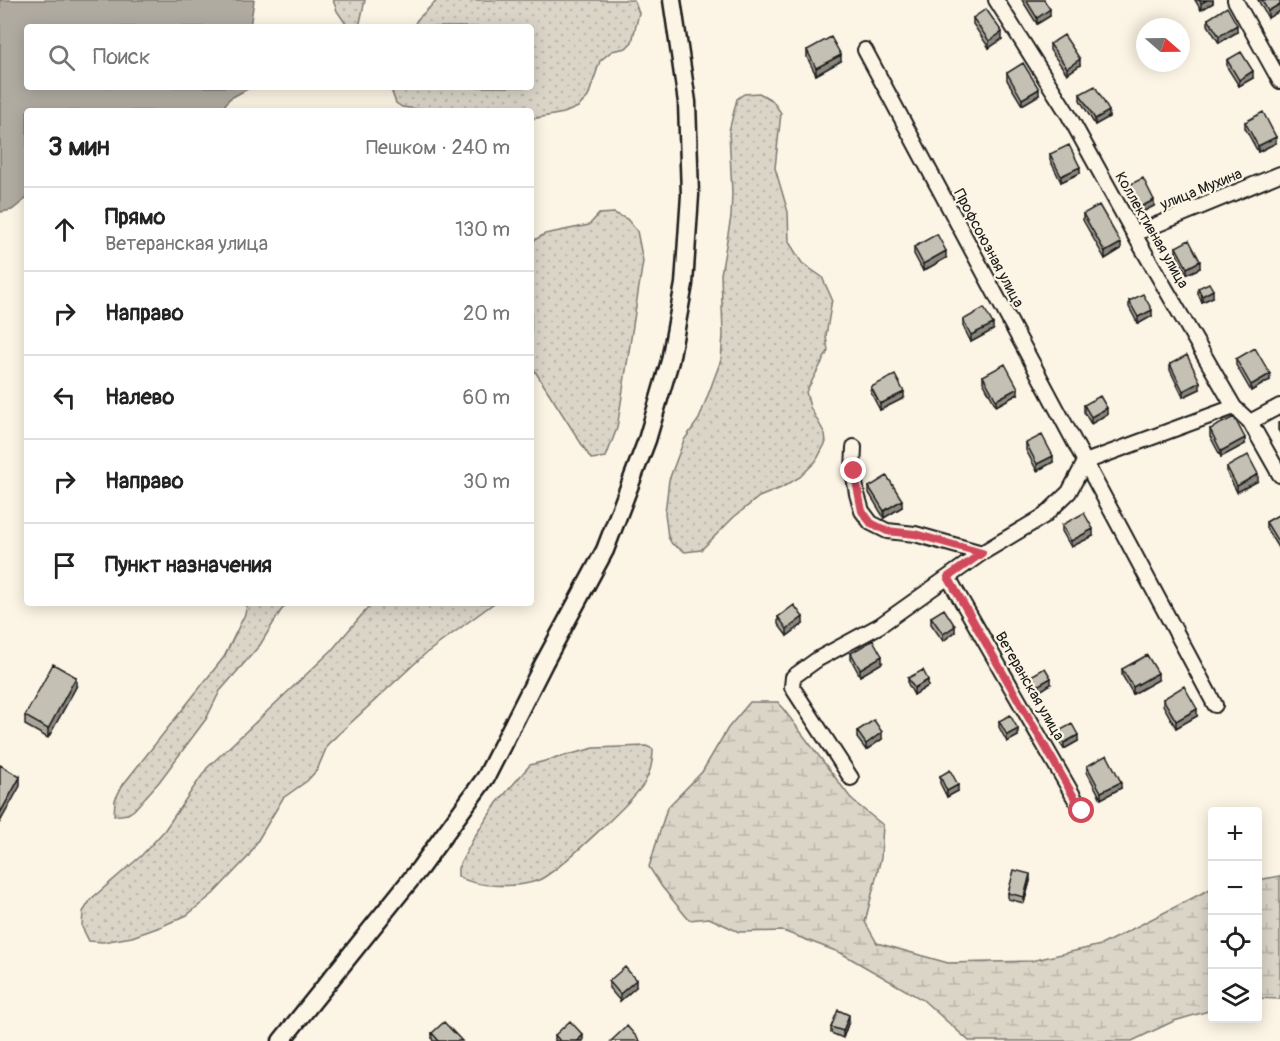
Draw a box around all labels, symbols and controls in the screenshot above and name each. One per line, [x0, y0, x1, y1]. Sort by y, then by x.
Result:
north arrow [1136, 18, 1190, 72]
search box [24, 24, 534, 90]
icon: search [45, 41, 78, 74]
text: Поиск [93, 43, 150, 71]
text: 3 мин [48, 131, 110, 163]
text: Пешком · 240 m [366, 135, 510, 160]
street label: улица Мухина [1157, 164, 1245, 215]
street label: Коллективная улица [1111, 169, 1193, 292]
street label: Профсоюзная улица [949, 186, 1028, 311]
text: Прямо [105, 203, 165, 231]
icon: ahead [48, 213, 81, 246]
text: 130 m [455, 217, 510, 242]
text: Ветеранская улица [105, 231, 268, 256]
icon: right [48, 297, 81, 330]
text: Направо [105, 299, 184, 327]
text: 20 m [463, 301, 510, 326]
icon: left [48, 381, 81, 414]
text: Налево [105, 383, 174, 411]
text: 60 m [463, 385, 510, 410]
route end [840, 457, 866, 483]
icon: right [48, 465, 81, 498]
text: Направо [105, 467, 184, 495]
text: 30 m [463, 469, 510, 494]
icon: arrive [48, 549, 81, 582]
text: Пункт назначения [105, 551, 272, 579]
street label: Ветеранская улица [991, 629, 1068, 744]
route start [1068, 797, 1094, 823]
map controls [1208, 807, 1262, 1023]
button: + [1208, 807, 1262, 861]
button: − [1208, 861, 1262, 915]
button: locate [1208, 915, 1262, 969]
button: layers [1208, 969, 1262, 1023]

